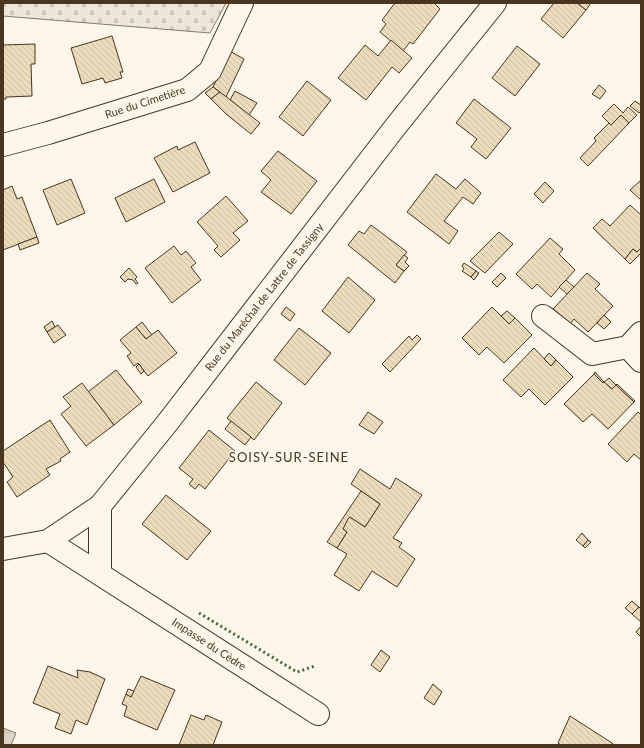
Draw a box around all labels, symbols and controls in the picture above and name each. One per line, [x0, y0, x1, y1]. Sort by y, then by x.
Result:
street label: Rue du Cimetière [103, 82, 187, 121]
street label: Rue du Maréchal de Lattre de Tassigny [202, 220, 326, 373]
district label: SOISY-SUR-SEINE [229, 449, 349, 465]
street label: Impasse du Cèdre [170, 615, 249, 672]

